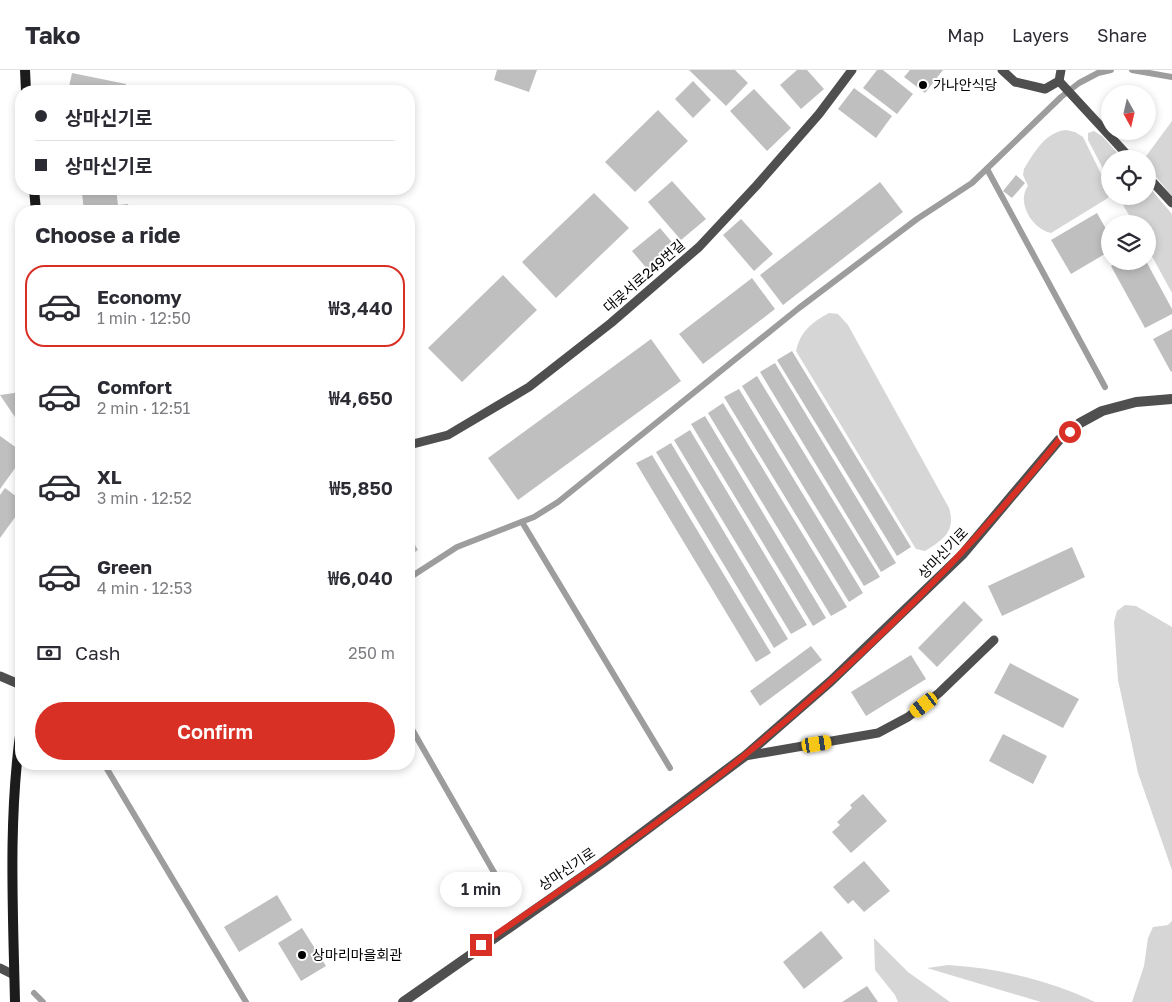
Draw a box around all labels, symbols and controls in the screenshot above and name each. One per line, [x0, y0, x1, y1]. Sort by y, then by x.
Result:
text: Tako [25, 20, 80, 49]
text: Map [947, 24, 984, 46]
text: Layers [1012, 24, 1069, 46]
text: Share [1097, 24, 1147, 46]
place label: 가나안식당 [933, 76, 998, 93]
marker: 가나안식당 [917, 79, 929, 91]
north arrow [1101, 85, 1156, 140]
map controls [1101, 85, 1156, 270]
text: 상마신기로 [65, 106, 152, 129]
button: locate [1101, 150, 1156, 205]
text: 상마신기로 [65, 154, 152, 177]
button: layers [1101, 215, 1156, 270]
text: Choose a ride [35, 221, 181, 248]
street label: 대곶서로249번길 [599, 236, 688, 316]
icon: car [37, 284, 82, 329]
text: Economy [97, 285, 182, 308]
text: ₩3,440 [329, 296, 393, 319]
text: 1 min · 12:50 [97, 308, 191, 328]
icon: car [37, 374, 82, 419]
text: Comfort [97, 375, 172, 398]
text: ₩4,650 [329, 386, 393, 409]
text: 2 min · 12:51 [97, 398, 190, 418]
route start [1059, 421, 1081, 443]
icon: car [37, 464, 82, 509]
text: XL [97, 465, 122, 488]
text: ₩5,850 [329, 476, 393, 499]
text: 3 min · 12:52 [97, 488, 192, 508]
street label: 상마신기로 [914, 524, 971, 582]
icon: car [37, 554, 82, 599]
text: Green [97, 555, 152, 578]
text: ₩6,040 [328, 566, 393, 589]
text: 4 min · 12:53 [97, 578, 192, 598]
icon: cash [35, 639, 63, 667]
text: Cash [75, 641, 120, 664]
text: 250 m [348, 643, 395, 663]
car [907, 690, 940, 720]
button: Confirm [35, 702, 395, 760]
car [801, 734, 832, 754]
street label: 상마신기로 [535, 843, 598, 894]
callout: 1 min [440, 872, 522, 908]
text: 1 min [461, 879, 501, 899]
route end [470, 934, 492, 956]
place label: 상마리마을회관 [312, 946, 402, 963]
marker: 상마리마을회관 [296, 949, 308, 961]

